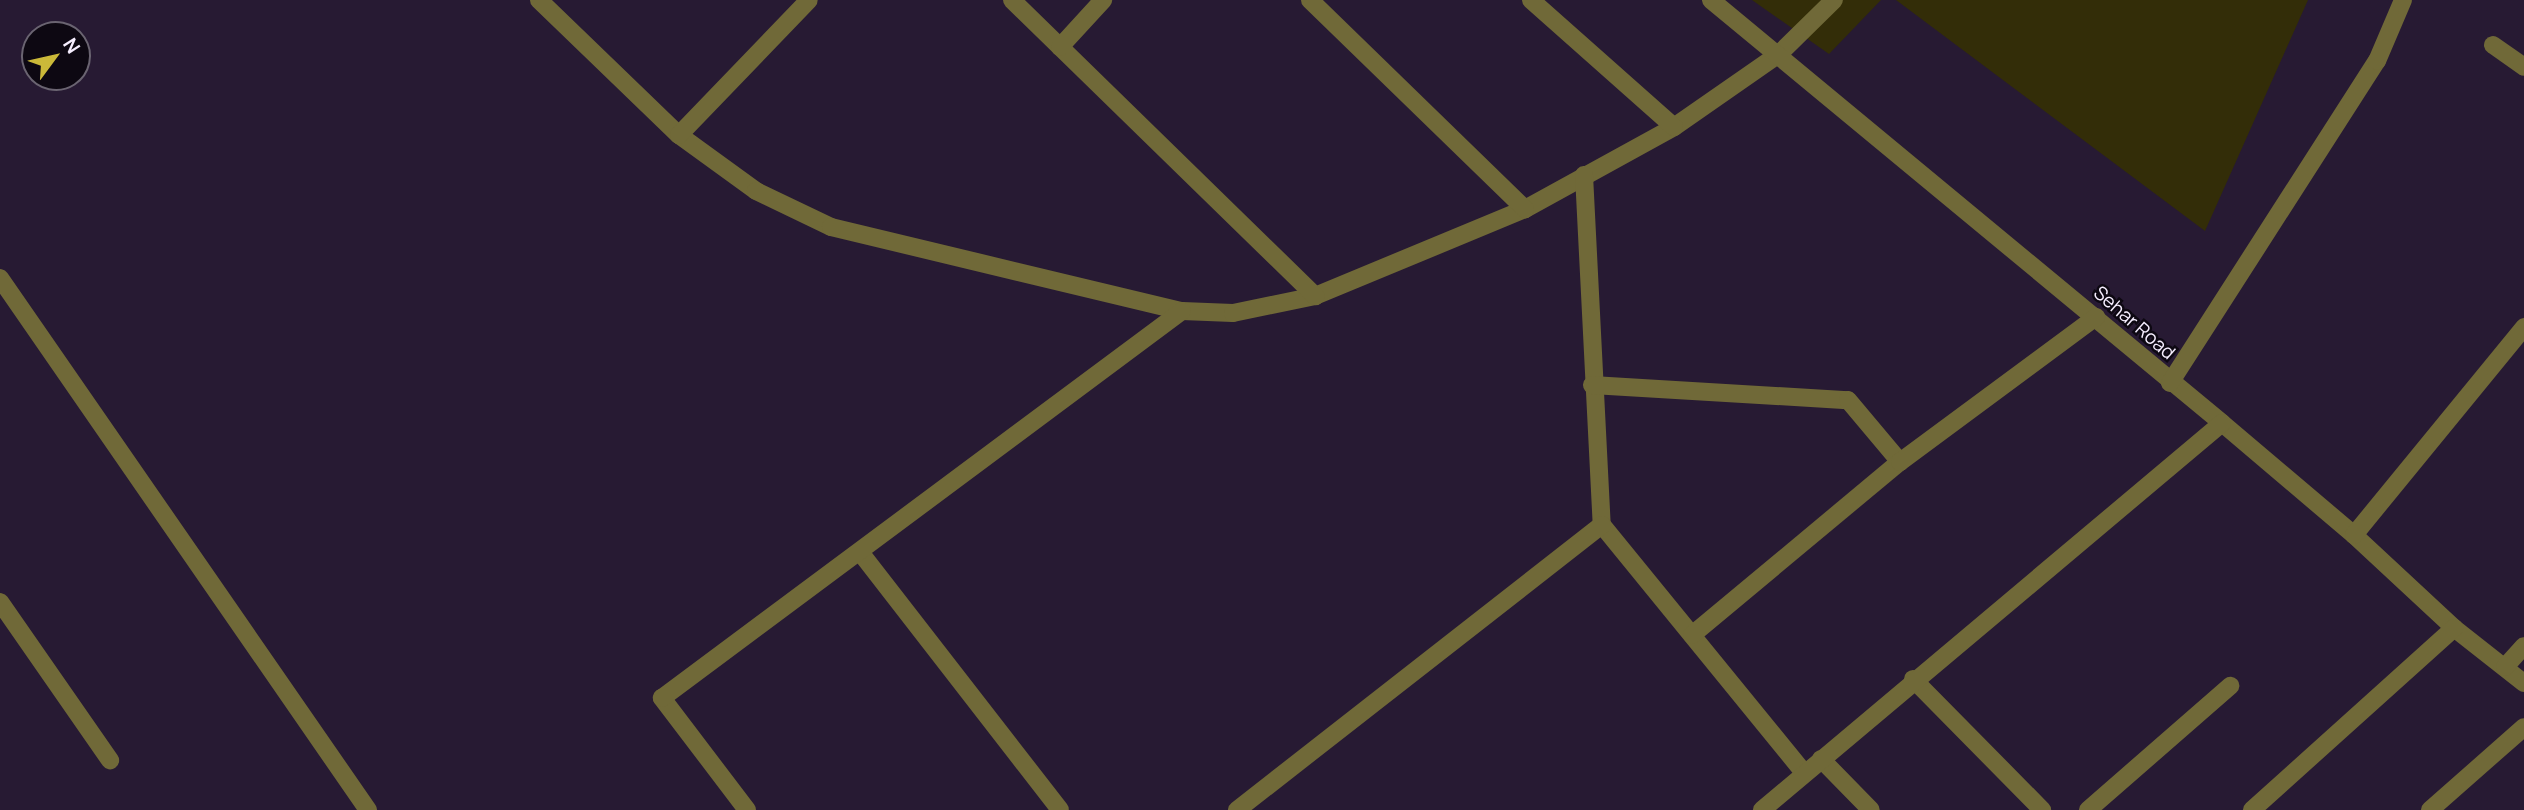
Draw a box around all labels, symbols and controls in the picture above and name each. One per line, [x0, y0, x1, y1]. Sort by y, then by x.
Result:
north arrow [21, 21, 91, 91]
text: N [57, 33, 87, 58]
street label: Sehar Road [2089, 281, 2179, 365]

